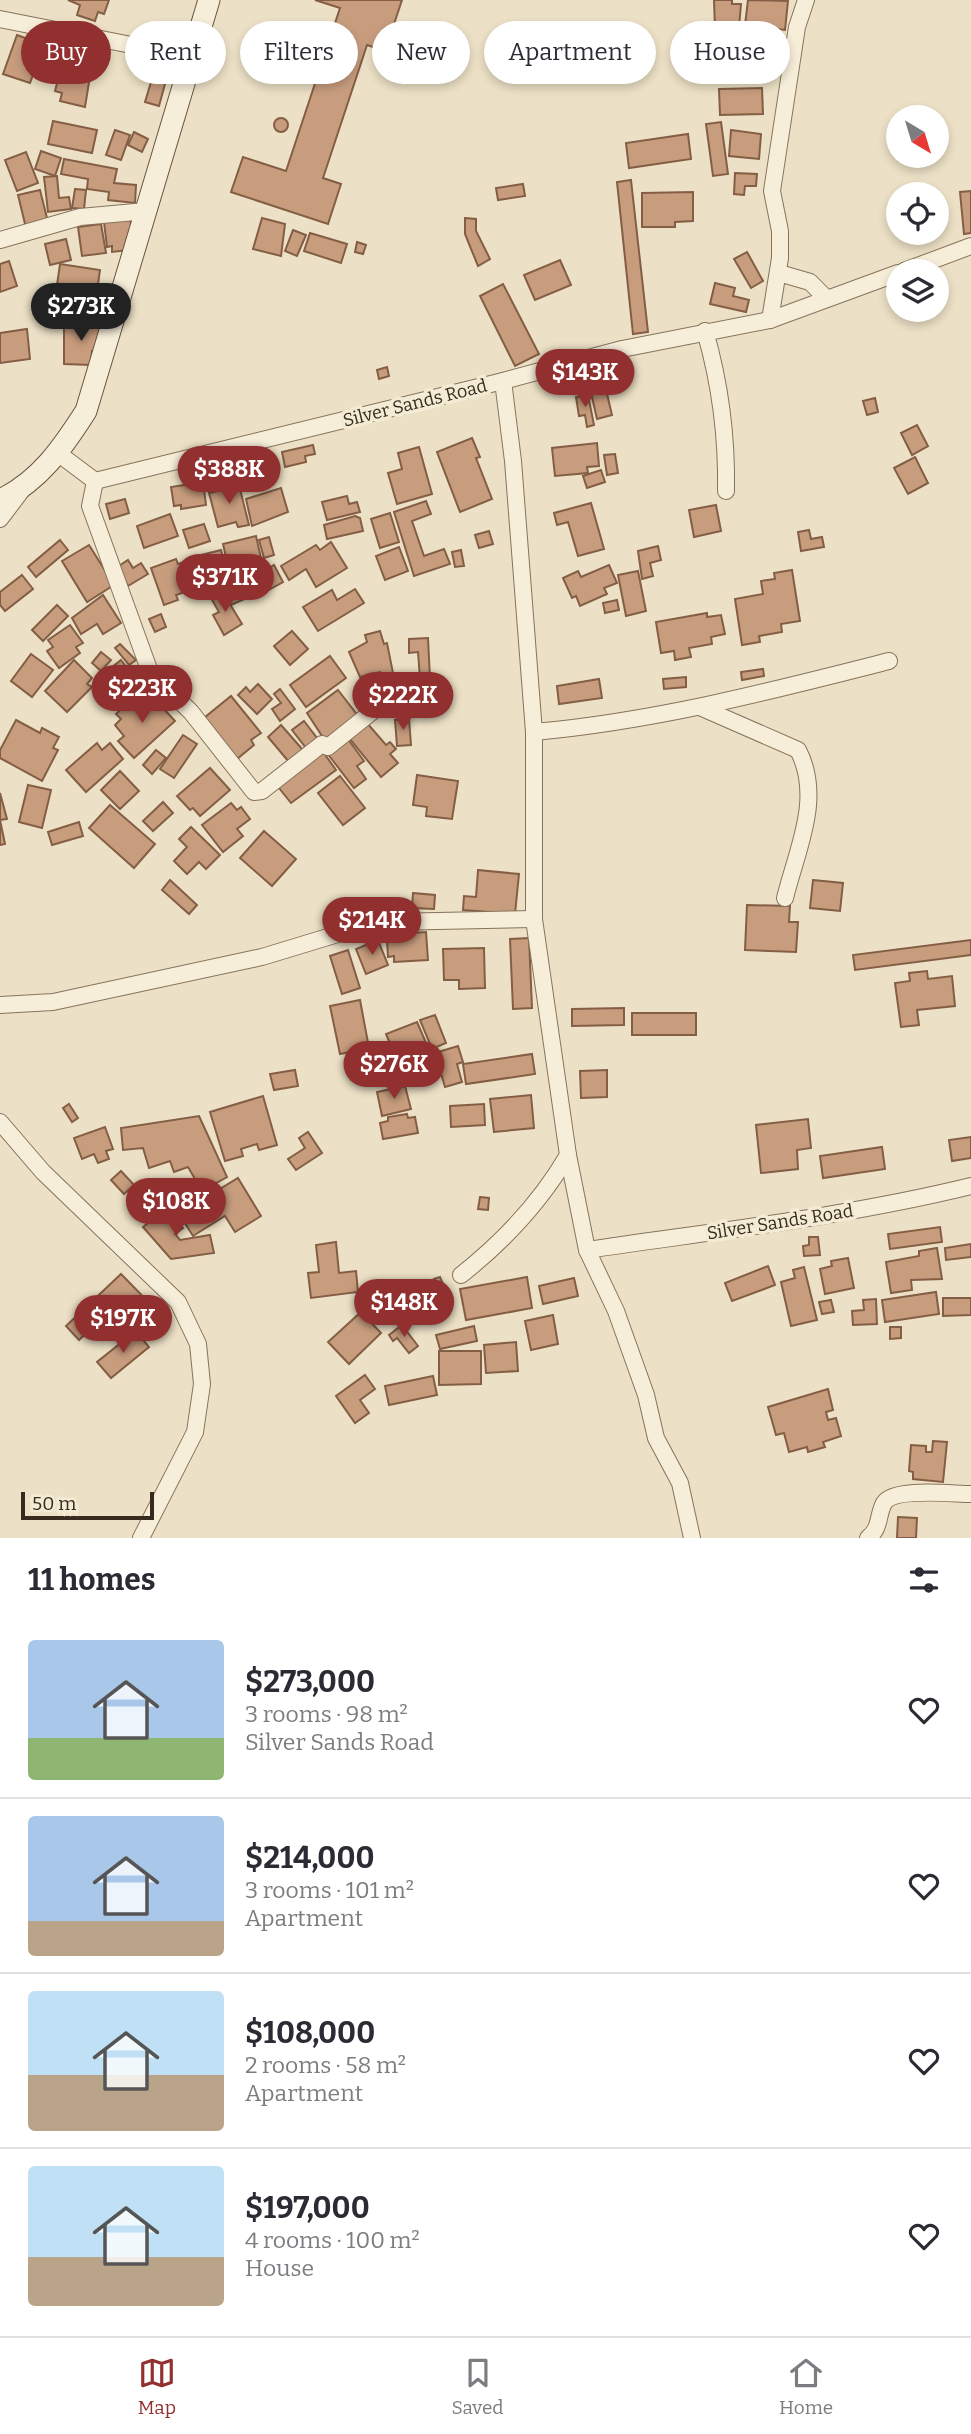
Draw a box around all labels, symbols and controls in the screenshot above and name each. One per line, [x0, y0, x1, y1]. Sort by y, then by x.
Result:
chip: Buy [21, 21, 111, 84]
chip: Rent [125, 21, 226, 84]
chip: Filters [240, 21, 358, 84]
chip: New [372, 21, 470, 84]
chip: Apartment [484, 21, 656, 84]
chip: House [670, 21, 790, 84]
north arrow [886, 105, 948, 168]
map controls [886, 105, 949, 322]
button: locate [886, 182, 949, 245]
button: layers [886, 259, 949, 322]
pin: $273K [32, 284, 130, 343]
text: $273K [47, 292, 115, 320]
pin: $143K [536, 350, 634, 409]
text: $143K [551, 358, 619, 386]
street label: Silver Sands Road [341, 374, 490, 432]
pin: $388K [180, 447, 278, 506]
text: $388K [194, 455, 264, 483]
pin: $371K [176, 554, 274, 614]
text: $371K [192, 563, 258, 591]
pin: $223K [93, 666, 191, 725]
pin: $222K [354, 672, 452, 732]
text: $223K [107, 674, 177, 702]
text: $222K [368, 681, 438, 709]
pin: $214K [323, 898, 421, 957]
text: $214K [338, 906, 406, 934]
pin: $276K [345, 1042, 443, 1101]
text: $276K [359, 1050, 429, 1078]
pin: $108K [127, 1178, 225, 1238]
text: $108K [142, 1187, 210, 1215]
street label: Silver Sands Road [705, 1200, 855, 1244]
pin: $148K [355, 1280, 453, 1339]
text: $148K [370, 1288, 438, 1316]
pin: $197K [74, 1296, 172, 1355]
text: $197K [90, 1304, 156, 1332]
scale bar [21, 1489, 154, 1521]
text: 50 m [32, 1492, 76, 1515]
icon: filters [905, 1561, 943, 1599]
text: 11 homes [28, 1562, 156, 1598]
text: $273,000 [245, 1664, 375, 1700]
icon: home [84, 1668, 168, 1752]
icon: heart [905, 1691, 943, 1729]
text: 3 rooms · 98 m² [245, 1700, 408, 1728]
text: Silver Sands Road [245, 1728, 434, 1756]
text: $214,000 [245, 1840, 375, 1876]
icon: home [84, 1844, 168, 1928]
icon: heart [905, 1867, 943, 1905]
text: 3 rooms · 101 m² [245, 1876, 414, 1904]
text: Apartment [245, 1904, 363, 1932]
text: $108,000 [245, 2015, 375, 2051]
icon: home [84, 2019, 168, 2103]
icon: heart [905, 2042, 943, 2080]
text: 2 rooms · 58 m² [245, 2051, 406, 2079]
text: Apartment [245, 2079, 363, 2107]
text: $197,000 [245, 2190, 370, 2226]
icon: home [84, 2194, 168, 2278]
icon: heart [905, 2217, 943, 2255]
text: 4 rooms · 100 m² [245, 2226, 420, 2254]
text: House [245, 2254, 314, 2282]
tab: Map [138, 2354, 176, 2419]
tab: Saved [451, 2354, 504, 2419]
tab: Home [779, 2354, 833, 2419]

